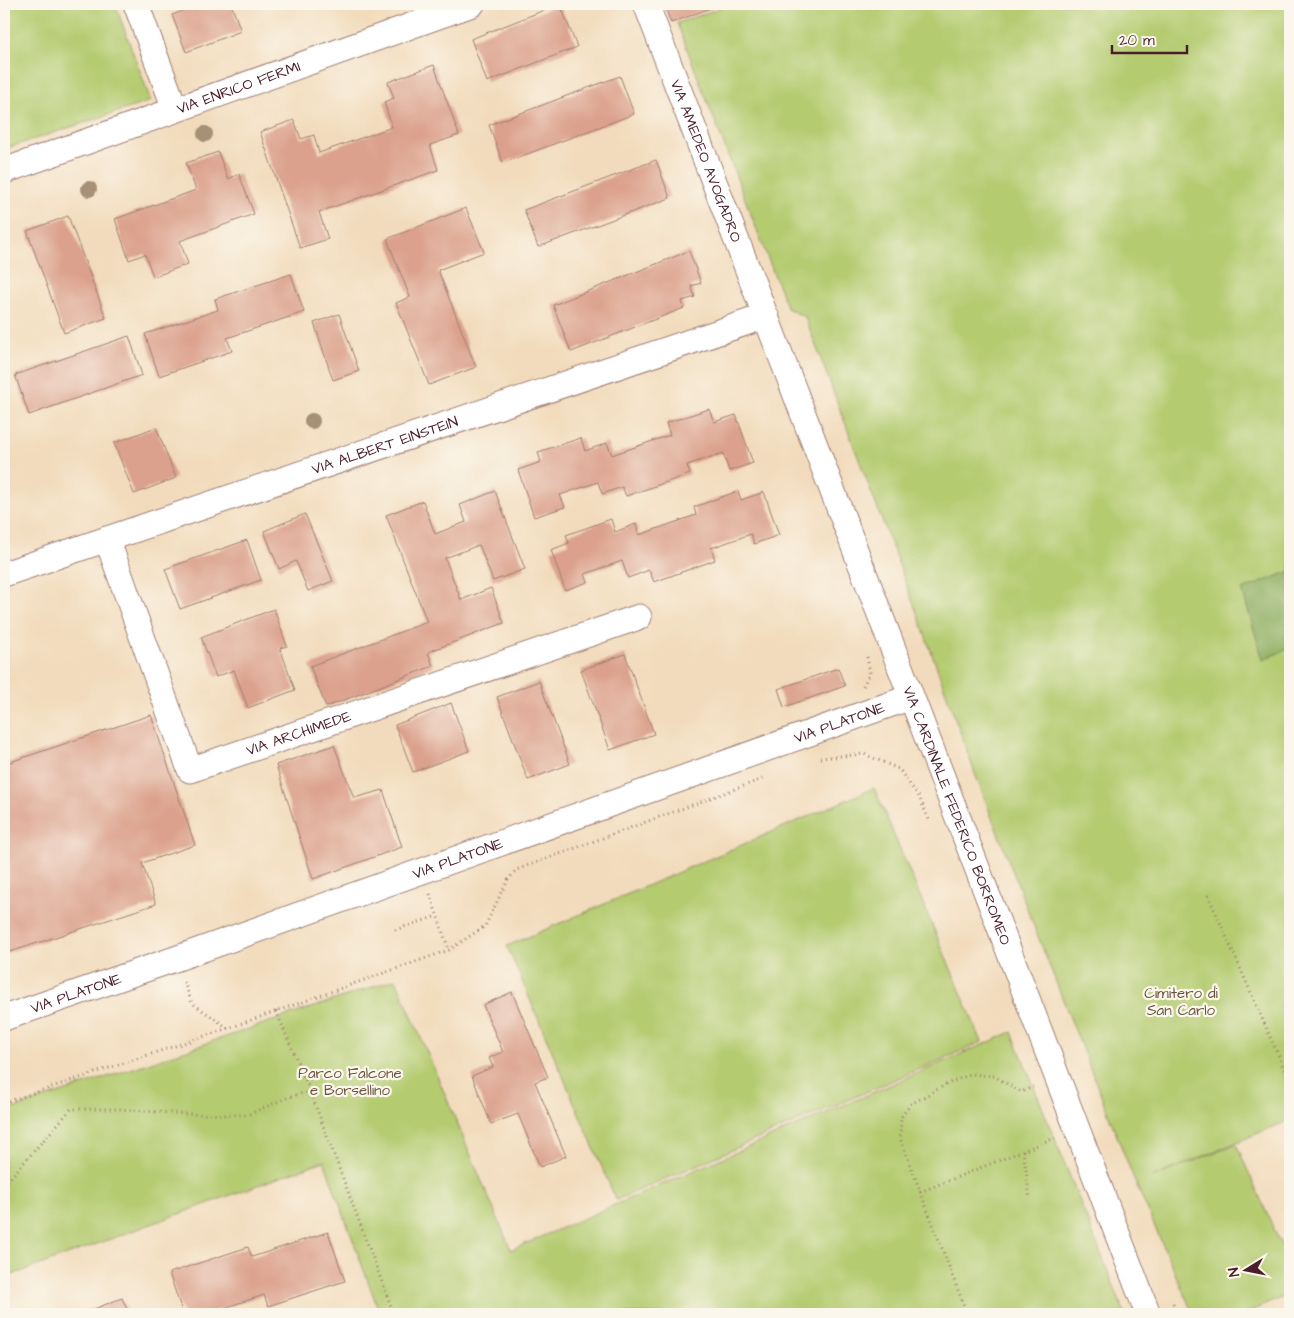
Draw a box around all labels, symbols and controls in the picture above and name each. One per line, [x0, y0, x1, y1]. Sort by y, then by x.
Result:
scale bar [1112, 22, 1186, 54]
text: 20 m [1119, 30, 1155, 51]
street label: VIA ENRICO FERMI [174, 56, 303, 120]
street label: VIA AMEDEO AVOGADRO [665, 77, 746, 245]
street label: VIA ALBERT EINSTEIN [309, 411, 461, 480]
street label: VIA CARDINALE FEDERICO BORROMEO [897, 683, 1016, 948]
street label: VIA PLATONE [791, 697, 888, 749]
street label: VIA ARCHIMEDE [243, 706, 354, 761]
street label: VIA PLATONE [410, 833, 506, 885]
street label: VIA PLATONE [28, 968, 124, 1019]
park label: Cimitero di San Carlo [1144, 983, 1219, 1021]
park label: Parco Falcone e Borsellino [298, 1063, 402, 1101]
north arrow [1222, 1246, 1272, 1296]
text: N [1224, 1266, 1245, 1278]

